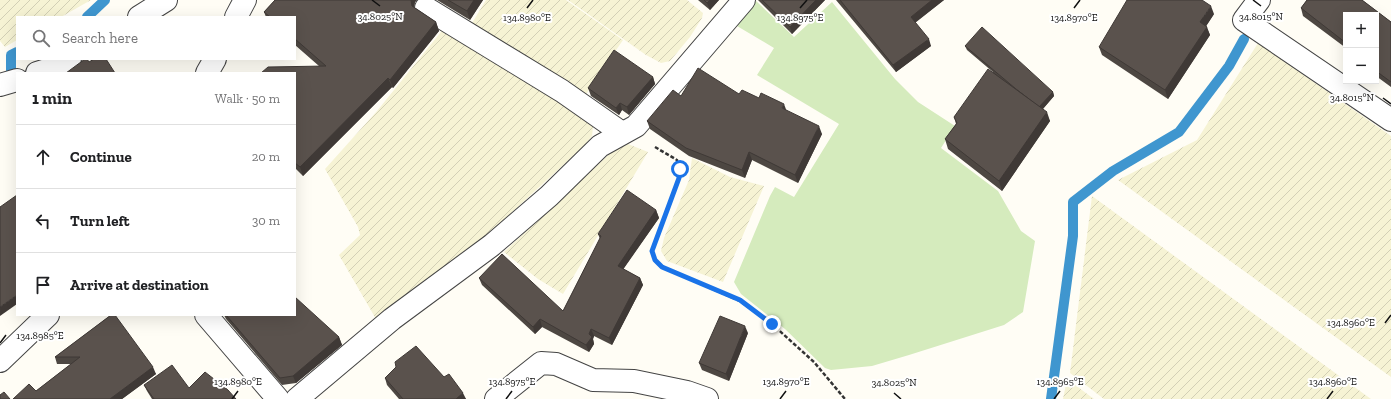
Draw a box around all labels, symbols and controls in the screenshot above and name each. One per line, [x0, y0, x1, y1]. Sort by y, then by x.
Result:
text: 34.8025°N [357, 11, 403, 23]
text: 34.8015°N [1239, 11, 1284, 23]
text: 134.8980°E [503, 12, 551, 24]
text: 134.8975°E [777, 12, 823, 24]
text: 134.8970°E [1050, 12, 1098, 24]
map controls [1343, 12, 1379, 84]
button: + [1343, 12, 1379, 48]
search box [16, 16, 296, 60]
icon: search [30, 27, 52, 49]
text: Search here [62, 29, 138, 47]
button: − [1343, 48, 1379, 84]
text: 1 min [32, 88, 72, 108]
text: Walk · 50 m [215, 91, 280, 106]
text: 34.8015°N [1330, 92, 1375, 104]
icon: ahead [32, 146, 54, 168]
text: Continue [70, 148, 132, 166]
text: 20 m [252, 149, 280, 164]
route start [671, 160, 689, 178]
icon: left [32, 210, 54, 232]
text: Turn left [70, 212, 130, 230]
text: 30 m [252, 213, 280, 228]
icon: arrive [32, 274, 54, 296]
text: Arrive at destination [70, 276, 209, 294]
route end [763, 315, 781, 333]
text: 134.8960°E [1327, 317, 1375, 329]
text: 134.8985°E [16, 330, 64, 342]
text: 134.8980°E [214, 376, 262, 388]
text: 134.8975°E [489, 376, 535, 388]
text: 134.8970°E [762, 376, 810, 388]
text: 134.8965°E [1036, 376, 1084, 388]
text: 134.8960°E [1309, 376, 1357, 388]
text: 34.8025°N [871, 377, 917, 389]

